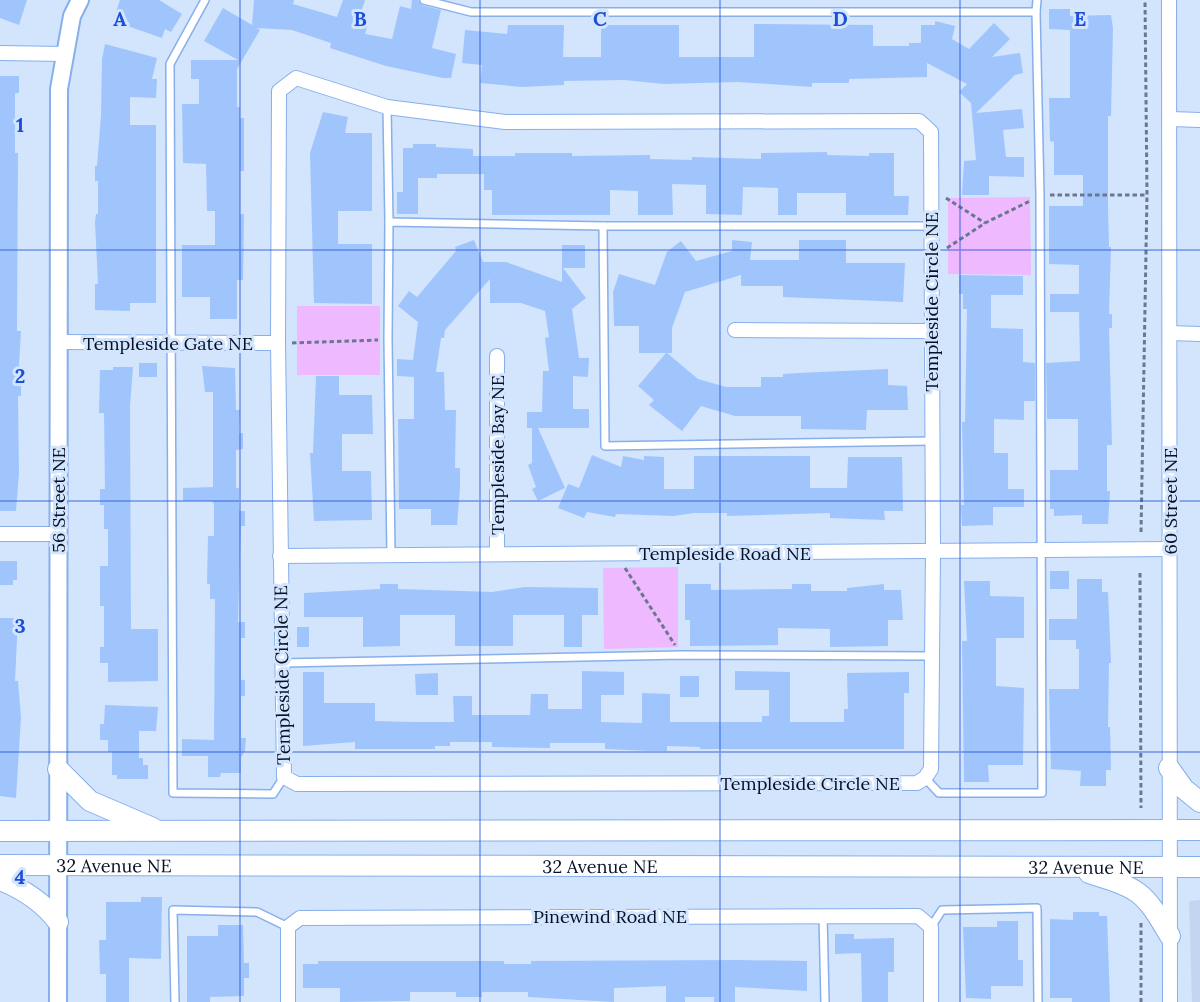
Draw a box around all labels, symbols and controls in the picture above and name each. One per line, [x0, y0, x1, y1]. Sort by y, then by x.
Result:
text: A [113, 6, 127, 31]
text: B [353, 6, 367, 31]
text: C [593, 6, 607, 31]
text: D [832, 6, 848, 31]
text: E [1074, 6, 1086, 31]
text: 1 [16, 112, 24, 137]
street label: Templeside Circle NE [920, 212, 943, 392]
street label: Templeside Gate NE [83, 332, 253, 355]
text: 2 [15, 363, 25, 388]
street label: Templeside Bay NE [486, 375, 509, 535]
street label: 56 Street NE [47, 447, 70, 553]
street label: 60 Street NE [1159, 448, 1182, 555]
street label: Templeside Road NE [639, 542, 811, 565]
street label: Templeside Circle NE [269, 585, 295, 765]
text: 3 [14, 613, 26, 638]
street label: Templeside Circle NE [720, 772, 900, 795]
street label: 32 Avenue NE [56, 854, 172, 877]
street label: 32 Avenue NE [542, 854, 658, 878]
street label: 32 Avenue NE [1028, 855, 1144, 878]
text: 4 [15, 864, 26, 889]
street label: Pinewind Road NE [533, 905, 687, 928]

